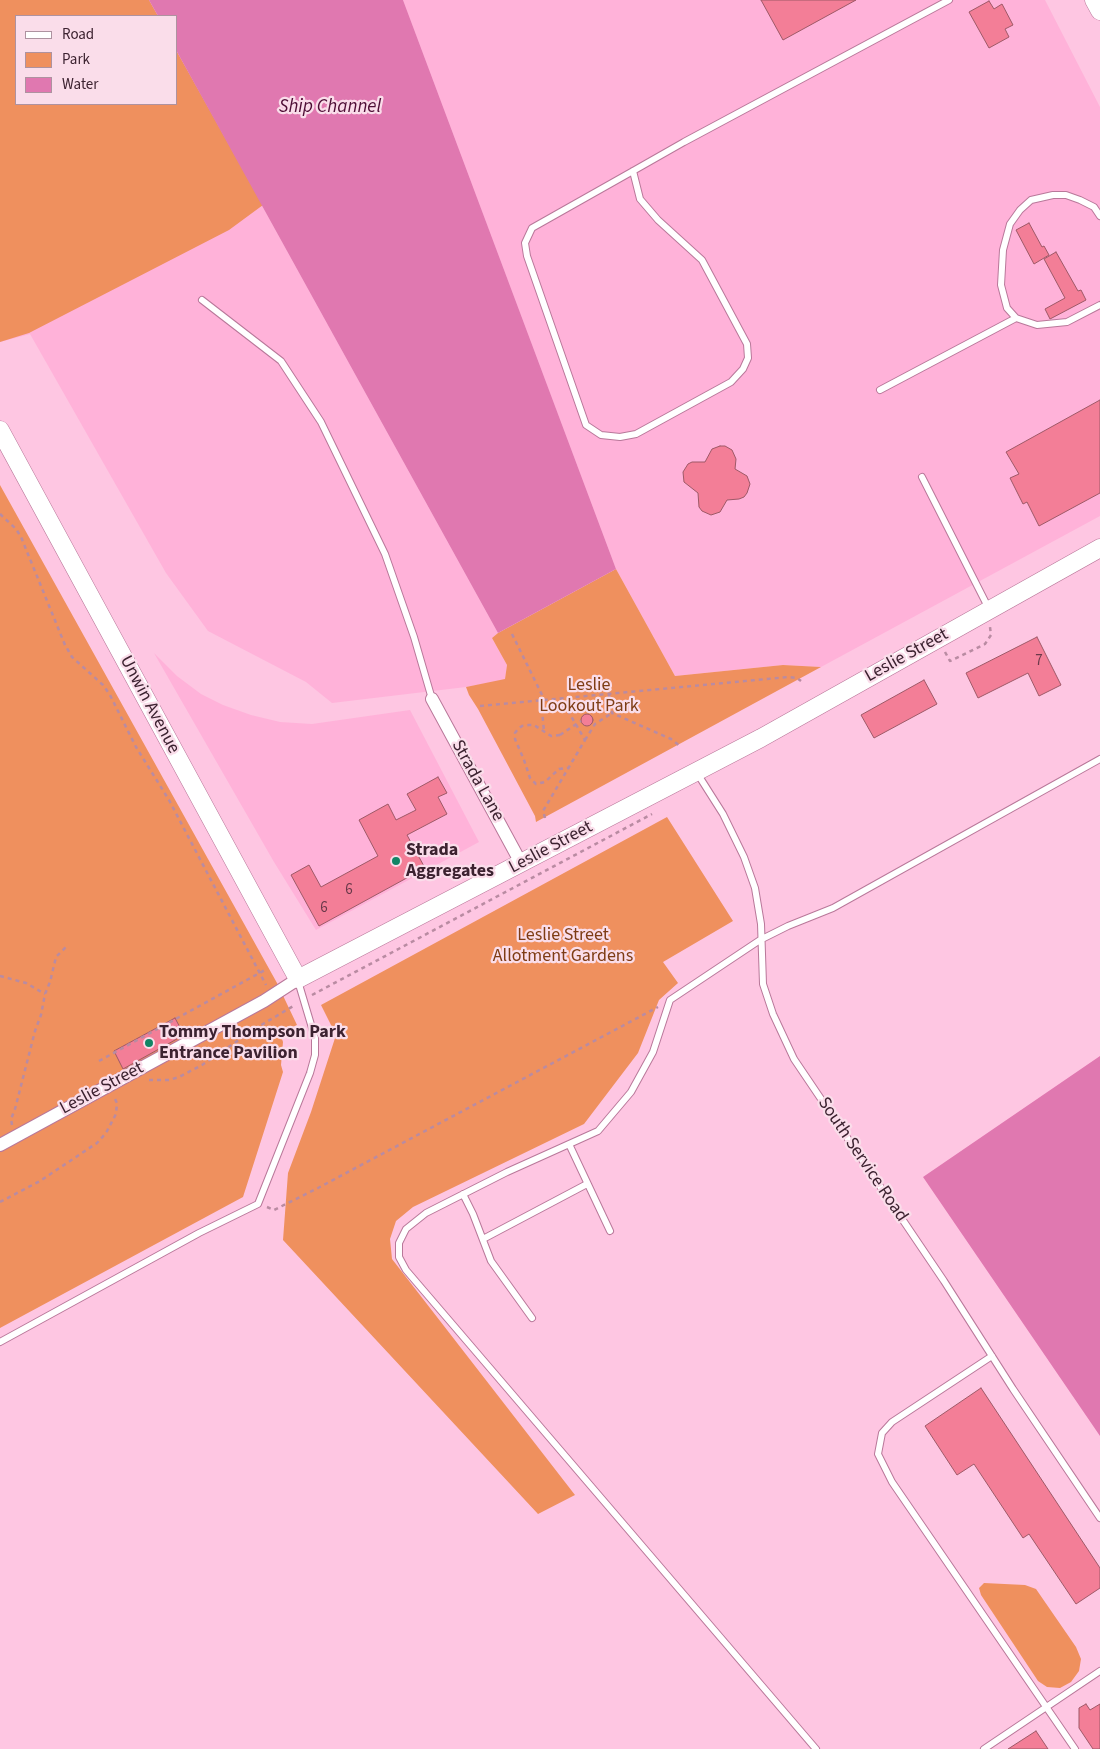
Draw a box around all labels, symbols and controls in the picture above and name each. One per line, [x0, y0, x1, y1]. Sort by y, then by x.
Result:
legend [15, 15, 178, 105]
text: Road [62, 24, 94, 45]
text: Park [62, 49, 90, 70]
text: Water [62, 74, 98, 95]
water label: Ship Channel [279, 97, 381, 119]
street label: Leslie Street [862, 624, 952, 688]
street label: Unwin Avenue [114, 652, 184, 758]
house number: 7 [1035, 653, 1043, 671]
park label: Leslie Lookout Park [539, 675, 639, 718]
street label: Strada Lane [446, 737, 508, 825]
street label: Leslie Street [505, 817, 597, 879]
place label: Strada Aggregates [406, 840, 494, 882]
marker: Strada Aggregates [390, 855, 402, 867]
house number: 6 [345, 882, 353, 900]
house number: 6 [320, 900, 328, 918]
park label: Leslie Street Allotment Gardens [493, 925, 633, 968]
place label: Tommy Thompson Park Entrance Pavilion [159, 1022, 346, 1064]
marker: Tommy Thompson Park Entrance Pavilion [143, 1037, 155, 1049]
street label: Leslie Street [56, 1058, 148, 1120]
street label: South Service Road [812, 1094, 912, 1226]

